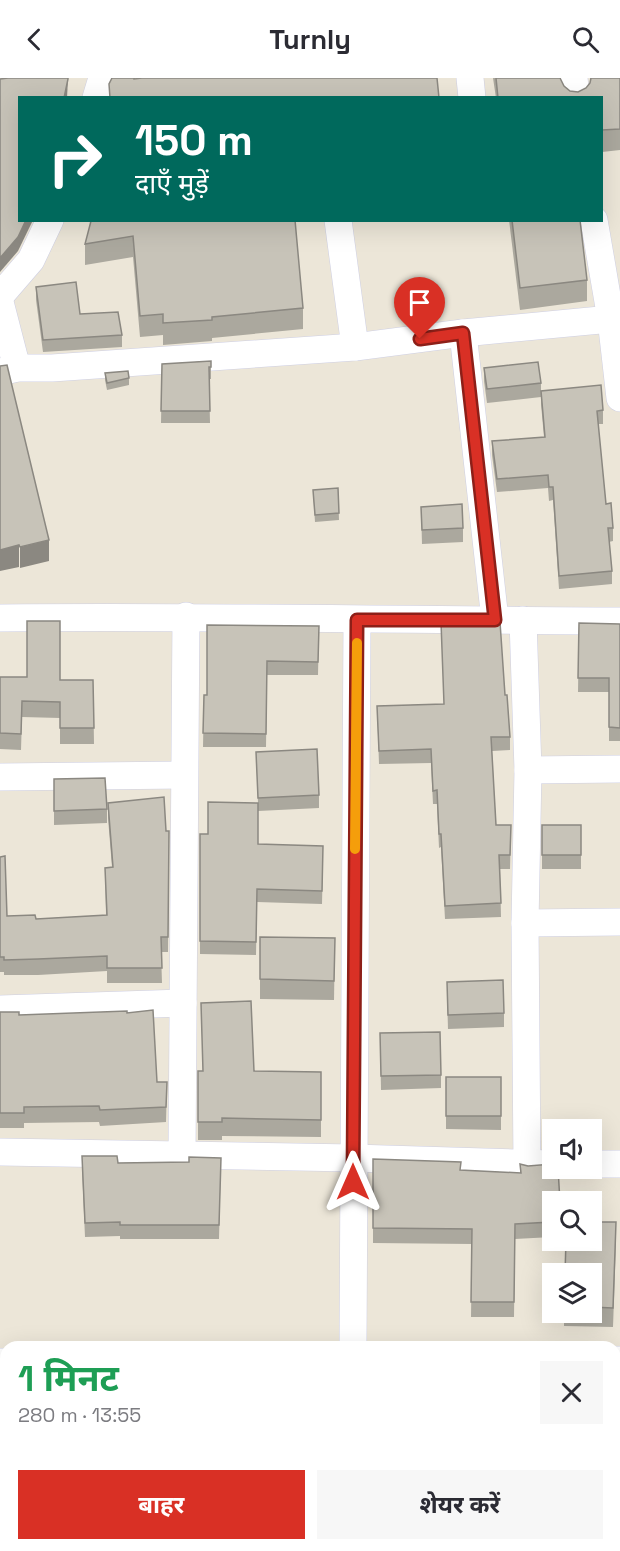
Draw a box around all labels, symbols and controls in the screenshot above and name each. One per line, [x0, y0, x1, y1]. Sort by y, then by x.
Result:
text: Turnly [269, 22, 351, 57]
icon: back [18, 23, 51, 56]
icon: search [569, 23, 602, 56]
text: 150 m [135, 114, 253, 167]
icon: right [36, 120, 114, 198]
text: दाएँ मुड़ें [135, 166, 209, 201]
pin [394, 277, 445, 339]
icon: arrive [403, 286, 436, 319]
map controls [542, 1119, 602, 1323]
button: sound [542, 1119, 602, 1179]
position arrow [321, 1150, 385, 1214]
button: search [542, 1191, 602, 1251]
button: layers [542, 1263, 602, 1323]
text: 1 मिनट [18, 1356, 119, 1402]
button: close [540, 1361, 603, 1424]
text: 280 m · 13:55 [18, 1402, 141, 1428]
button: बाहर [18, 1470, 305, 1539]
button: शेयर करें [317, 1470, 603, 1539]

